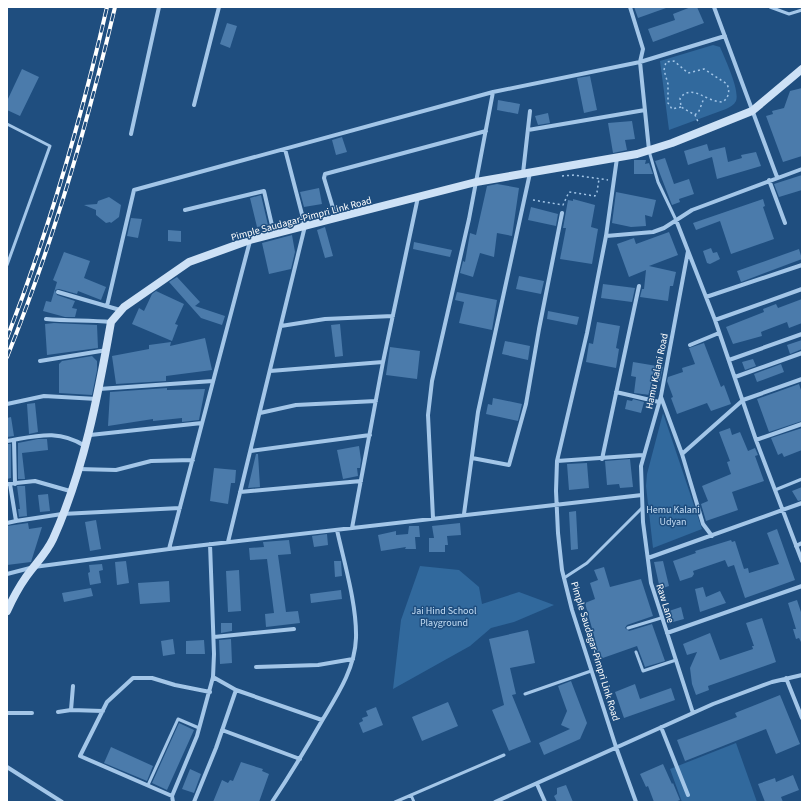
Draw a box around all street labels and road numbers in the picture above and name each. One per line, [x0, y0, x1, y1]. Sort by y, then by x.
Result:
street label: Pimple Saudagar-Pimpri Link Road [229, 193, 373, 245]
street label: Hamu Kalani Road [642, 332, 672, 410]
street label: Pimple Saudagar-Pimpri Link Road [567, 580, 623, 723]
street label: Raw Lane [652, 582, 678, 625]

